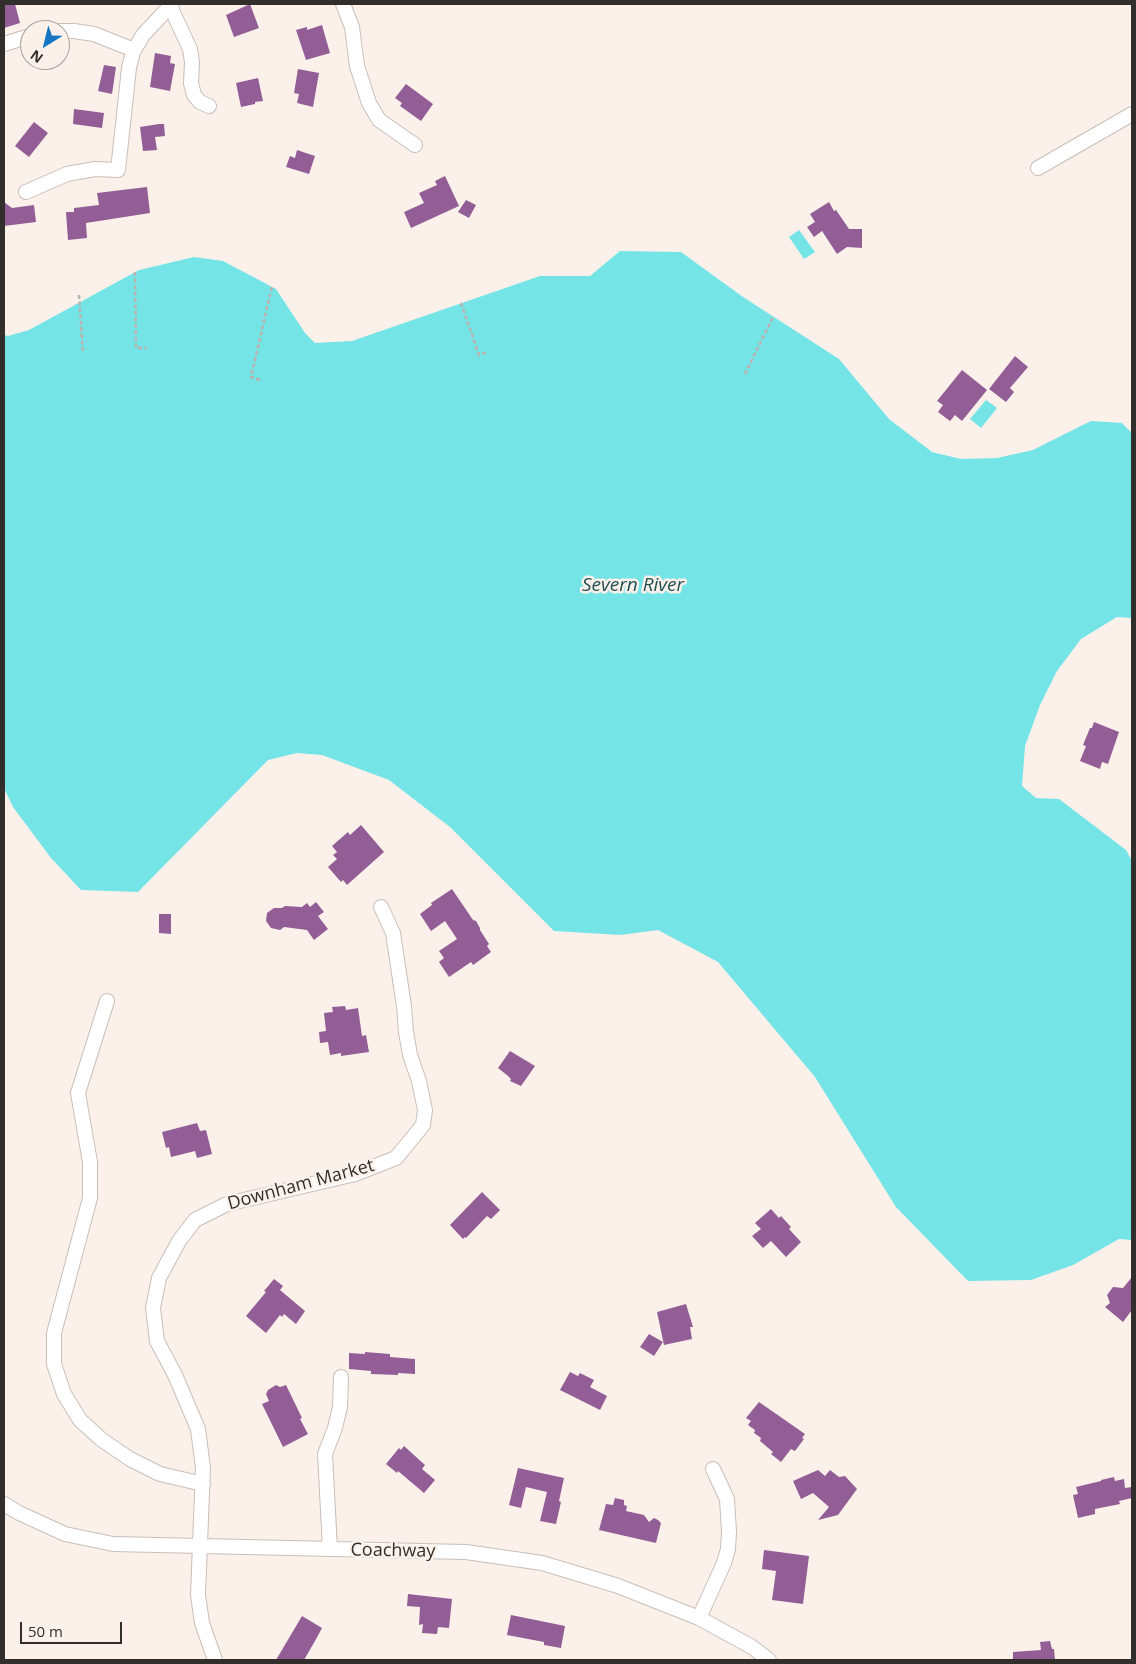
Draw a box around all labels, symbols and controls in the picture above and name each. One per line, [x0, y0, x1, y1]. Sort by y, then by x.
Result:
north arrow [20, 20, 70, 70]
text: N [26, 46, 47, 68]
water label: Severn River [582, 575, 684, 597]
street label: Downham Market [225, 1155, 377, 1215]
street label: Coachway [350, 1539, 436, 1563]
scale bar [22, 1612, 125, 1644]
text: 50 m [28, 1621, 63, 1641]

